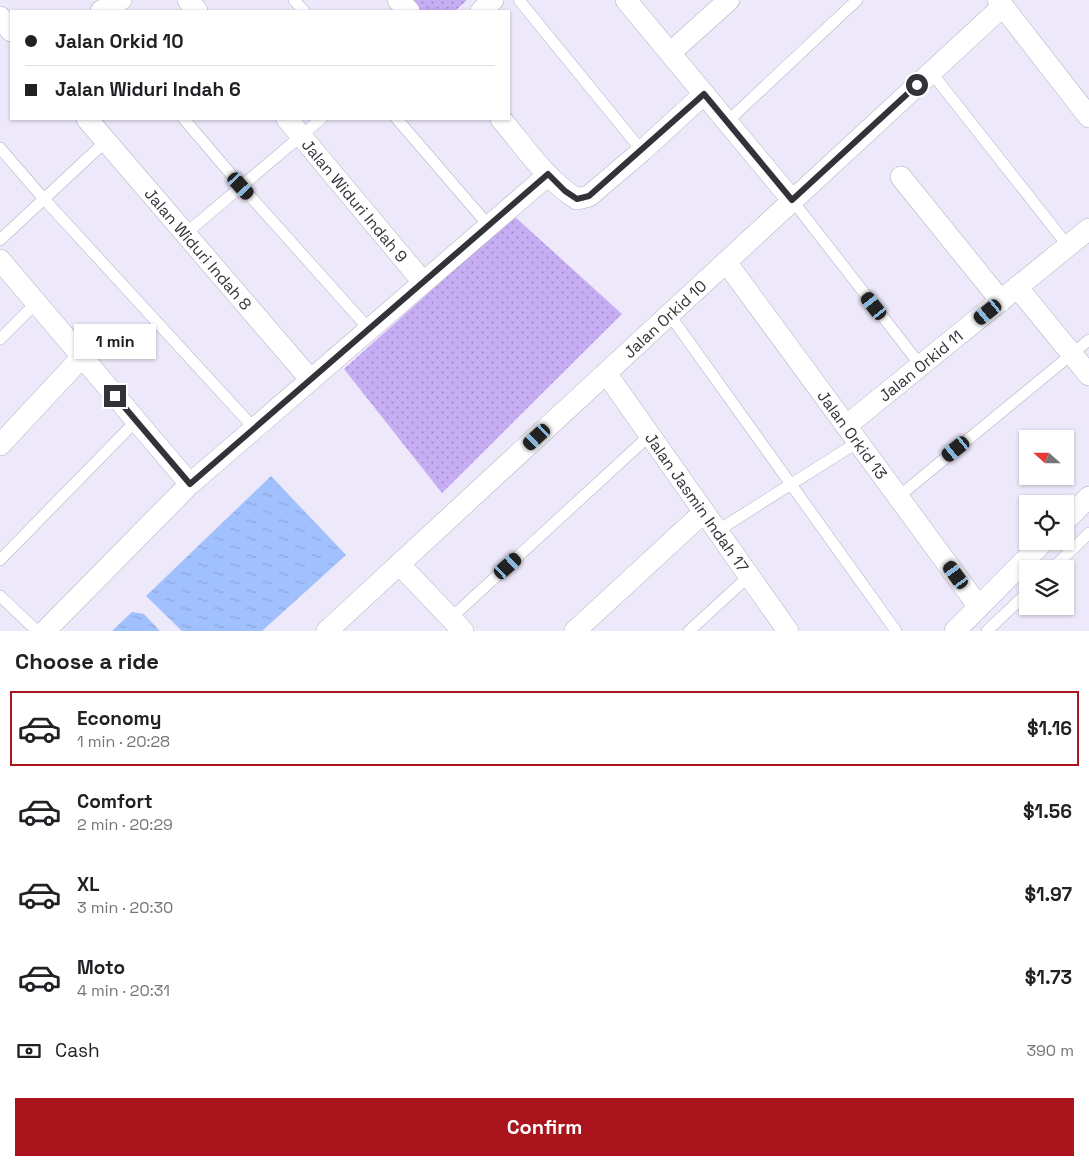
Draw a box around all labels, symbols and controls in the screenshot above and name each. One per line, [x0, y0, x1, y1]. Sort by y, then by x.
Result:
text: Jalan Orkid 10 [55, 29, 183, 54]
route start [906, 74, 928, 96]
text: Jalan Widuri Indah 6 [55, 77, 241, 102]
street label: Jalan Widuri Indah 9 [297, 135, 412, 267]
car [225, 170, 256, 202]
street label: Jalan Widuri Indah 8 [140, 184, 256, 315]
street label: Jalan Orkid 10 [619, 275, 711, 363]
car [858, 290, 889, 322]
car [971, 297, 1004, 327]
callout: 1 min [74, 324, 156, 358]
street label: Jalan Orkid 11 [874, 325, 967, 406]
text: 1 min [95, 331, 135, 352]
route end [104, 385, 126, 407]
street label: Jalan Orkid 13 [812, 386, 892, 484]
car [520, 421, 553, 453]
street label: Jalan Jasmin Indah 17 [640, 428, 753, 577]
north arrow [1019, 430, 1074, 485]
map controls [1019, 430, 1074, 615]
car [939, 434, 972, 464]
button: locate [1019, 495, 1074, 550]
car [491, 550, 524, 582]
car [941, 558, 970, 592]
button: layers [1019, 560, 1074, 615]
text: Choose a ride [15, 647, 159, 675]
icon: car [17, 706, 62, 751]
text: Economy [77, 706, 161, 731]
text: $1.16 [1027, 716, 1072, 741]
text: 1 min · 20:28 [77, 731, 170, 752]
icon: car [17, 789, 62, 834]
text: Comfort [77, 789, 153, 814]
text: $1.56 [1023, 799, 1072, 824]
text: 2 min · 20:29 [77, 814, 173, 835]
icon: car [17, 872, 62, 917]
text: XL [77, 872, 100, 897]
text: $1.97 [1024, 882, 1072, 907]
text: 3 min · 20:30 [77, 897, 173, 918]
icon: car [17, 955, 62, 1000]
text: Moto [77, 955, 125, 980]
text: $1.73 [1025, 965, 1072, 990]
text: 4 min · 20:31 [77, 980, 170, 1001]
icon: cash [15, 1037, 43, 1065]
text: Cash [55, 1038, 100, 1063]
text: 390 m [1026, 1040, 1074, 1061]
button: Confirm [15, 1098, 1074, 1156]

